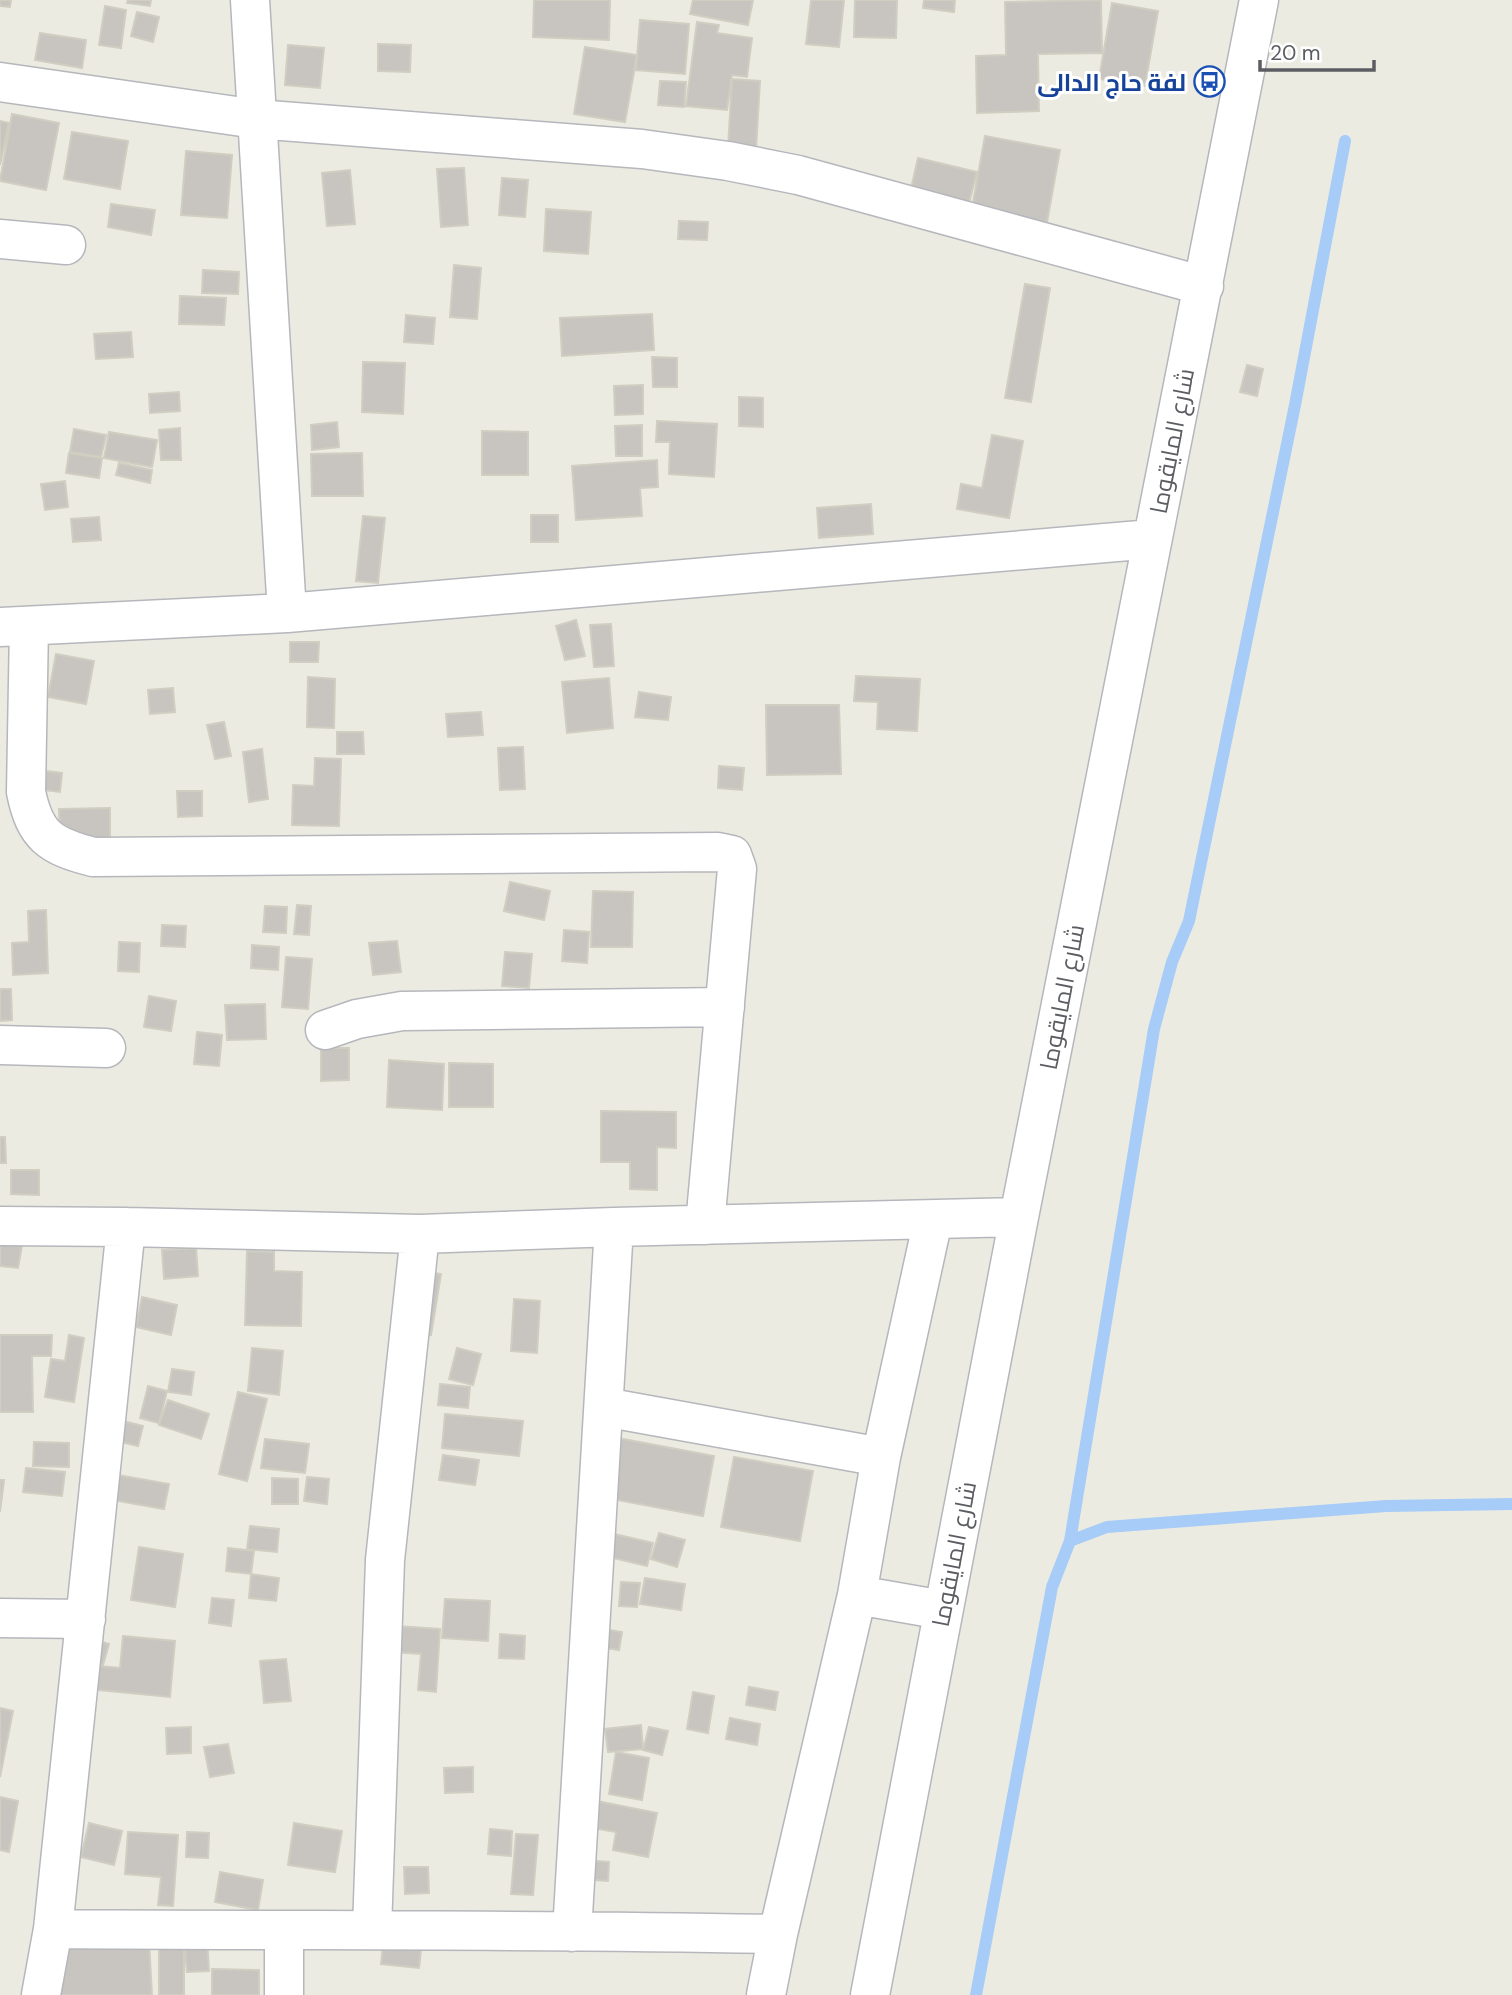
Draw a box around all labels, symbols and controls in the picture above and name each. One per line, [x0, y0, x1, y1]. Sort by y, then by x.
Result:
scale bar [1260, 28, 1374, 72]
text: 20 m [1270, 39, 1321, 67]
bus stop icon: لفة حاج الدالى [1192, 65, 1226, 99]
place label: لفة حاج الدالى [1037, 67, 1186, 99]
street label: شارع المايقوما [1143, 366, 1202, 516]
street label: شارع المايقوما [1033, 922, 1092, 1072]
street label: شارع المايقوما [925, 1479, 984, 1629]

